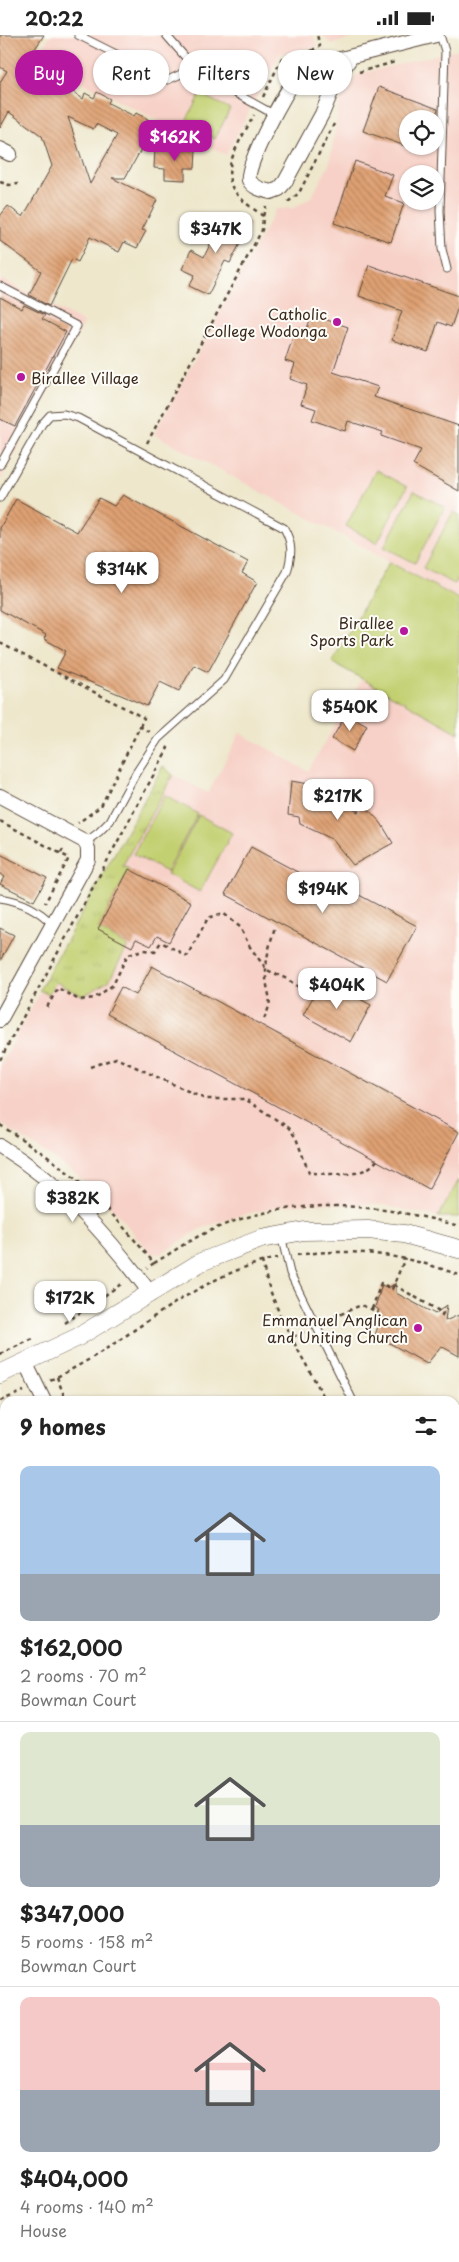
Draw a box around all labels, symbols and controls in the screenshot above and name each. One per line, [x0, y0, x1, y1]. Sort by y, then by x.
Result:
text: 20:22 [25, 4, 84, 32]
chip: Buy [15, 50, 83, 95]
chip: Rent [93, 50, 169, 95]
chip: Filters [179, 50, 268, 95]
chip: New [278, 50, 352, 95]
map controls [399, 110, 444, 210]
button: locate [399, 110, 444, 155]
pin: $162K [140, 119, 210, 162]
text: $162K [150, 124, 200, 148]
button: layers [399, 165, 444, 210]
pin: $347K [181, 211, 251, 254]
text: $347K [190, 216, 242, 240]
place label: Catholic College Wodonga [204, 302, 328, 342]
marker: Catholic College Wodonga [331, 316, 343, 328]
place label: Birallee Village [31, 366, 139, 389]
marker: Birallee Village [15, 371, 27, 383]
pin: $314K [87, 551, 157, 594]
text: $314K [97, 556, 147, 580]
place label: Birallee Sports Park [310, 611, 394, 651]
marker: Birallee Sports Park [398, 625, 410, 637]
pin: $540K [315, 689, 385, 732]
text: $540K [322, 694, 378, 718]
pin: $217K [303, 779, 373, 821]
text: $217K [314, 783, 362, 807]
pin: $194K [288, 871, 358, 914]
text: $194K [298, 876, 348, 900]
pin: $404K [302, 967, 372, 1010]
text: $404K [309, 972, 365, 996]
pin: $382K [38, 1181, 108, 1223]
text: $382K [46, 1185, 100, 1209]
pin: $172K [35, 1281, 105, 1323]
text: $172K [45, 1285, 95, 1309]
place label: Emmanuel Anglican and Uniting Church [262, 1308, 408, 1348]
marker: Emmanuel Anglican and Uniting Church [412, 1322, 424, 1334]
text: 9 homes [20, 1410, 106, 1442]
icon: filters [412, 1412, 440, 1440]
icon: home [185, 1499, 275, 1589]
text: $162,000 [20, 1631, 123, 1663]
text: 2 rooms · 70 m² [20, 1663, 147, 1687]
text: Bowman Court [20, 1687, 136, 1711]
icon: home [185, 1764, 275, 1854]
text: $347,000 [20, 1897, 124, 1929]
text: 5 rooms · 158 m² [20, 1929, 153, 1953]
text: Bowman Court [20, 1953, 136, 1977]
icon: home [185, 2029, 275, 2119]
text: $404,000 [20, 2162, 128, 2194]
text: 4 rooms · 140 m² [20, 2194, 154, 2218]
text: House [20, 2218, 67, 2242]

